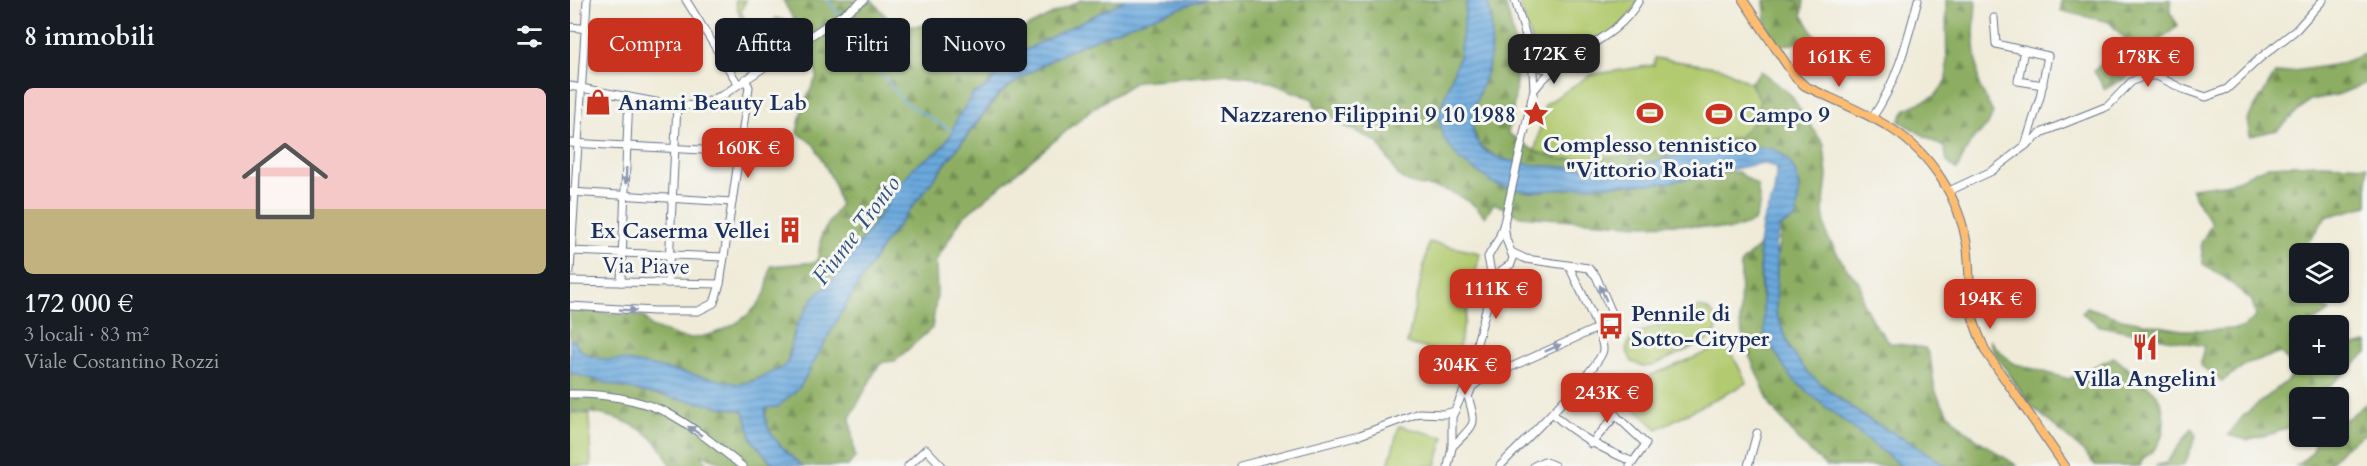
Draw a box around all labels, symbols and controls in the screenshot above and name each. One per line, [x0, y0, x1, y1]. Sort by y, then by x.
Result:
chip: Compra [588, 18, 703, 72]
chip: Affitta [715, 18, 813, 72]
chip: Filtri [825, 18, 910, 72]
chip: Nuovo [922, 18, 1027, 72]
text: 8 immobili [24, 19, 155, 54]
icon: filters [513, 20, 546, 53]
pin: 172K € [1505, 34, 1603, 85]
pin: 161K € [1790, 37, 1888, 88]
pin: 178K € [2099, 37, 2197, 88]
text: 172K € [1522, 40, 1586, 67]
text: 161K € [1807, 43, 1871, 70]
text: 178K € [2116, 43, 2180, 70]
shop icon: Anami Beauty Lab [583, 87, 613, 117]
place label: Anami Beauty Lab [618, 88, 807, 118]
sports icon: Complesso tennistico "Vittorio Roiati" [1635, 98, 1665, 128]
place icon: Nazzareno Filippini 9 10 1988 [1521, 99, 1551, 129]
sports icon: Campo 9 [1704, 99, 1734, 129]
place label: Nazzareno Filippini 9 10 1988 [1220, 100, 1516, 130]
place label: Campo 9 [1739, 100, 1830, 130]
icon: home [231, 127, 339, 235]
pin: 160K € [699, 128, 797, 179]
place label: Complesso tennistico "Vittorio Roiati" [1543, 130, 1757, 185]
text: 160K € [716, 134, 780, 161]
one-way arrow [621, 167, 630, 186]
water label: Fiume Tronto [804, 169, 908, 292]
building icon: Ex Caserma Vellei [775, 215, 805, 245]
place label: Ex Caserma Vellei [590, 216, 770, 246]
map controls [2289, 243, 2349, 447]
button: layers [2289, 243, 2349, 303]
street label: Via Piave [602, 250, 690, 282]
pin: 111K € [1447, 269, 1545, 320]
text: 111K € [1464, 275, 1528, 302]
pin: 194K € [1941, 279, 2039, 330]
one-way arrow [1598, 284, 1608, 302]
text: 194K € [1958, 285, 2022, 312]
text: 172 000 € [24, 286, 133, 321]
place label: Pennile di Sotto-Cityper [1631, 299, 1770, 354]
one-way arrow [619, 305, 638, 314]
bus stop icon: Pennile di Sotto-Cityper [1596, 311, 1626, 341]
button: + [2289, 315, 2349, 375]
text: 3 locali · 83 m² [24, 321, 149, 348]
restaurant icon: Villa Angelini [2130, 332, 2160, 362]
one-way arrow [1544, 342, 1562, 352]
pin: 304K € [1416, 345, 1514, 396]
text: Viale Costantino Rozzi [24, 348, 219, 375]
text: 304K € [1433, 351, 1497, 378]
place label: Villa Angelini [2074, 364, 2216, 394]
pin: 243K € [1558, 373, 1656, 424]
text: 243K € [1575, 379, 1639, 406]
button: − [2289, 387, 2349, 447]
one-way arrow [688, 425, 704, 437]

